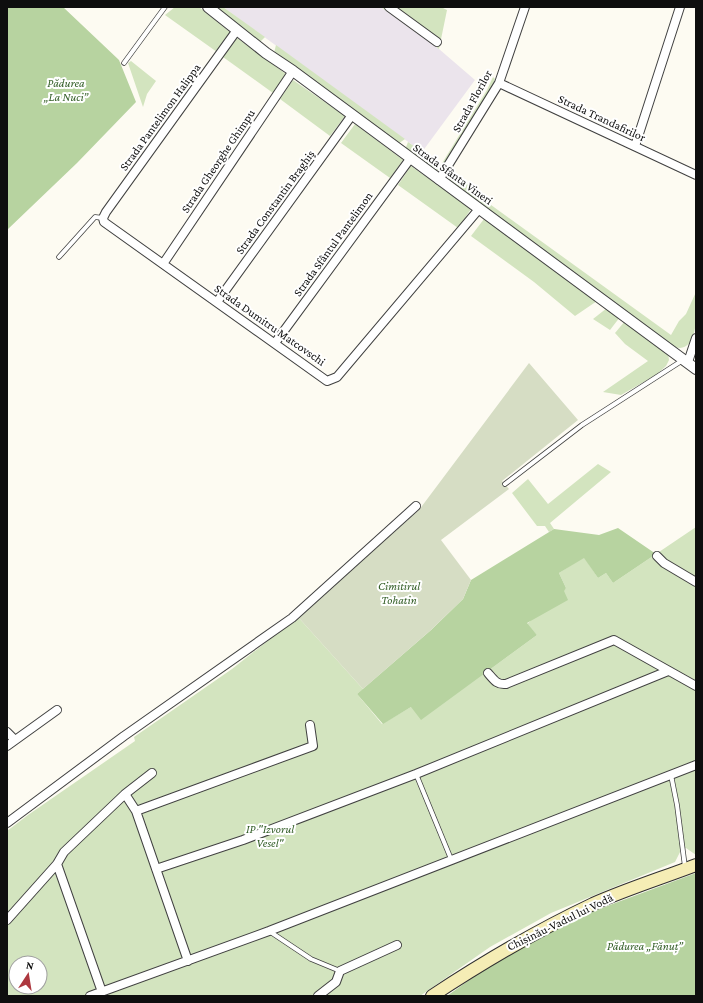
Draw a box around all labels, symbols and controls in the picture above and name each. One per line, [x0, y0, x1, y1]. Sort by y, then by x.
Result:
street label: Strada Pantelimon Halippa [116, 60, 204, 173]
street label: Strada Florilor [449, 67, 495, 135]
park label: Pădurea „La Nuci” [43, 76, 89, 104]
street label: Strada Trandafirilor [556, 92, 649, 145]
street label: Strada Gheorghe Ghimpu [178, 106, 258, 215]
street label: Strada Sfânta Vineri [410, 140, 496, 208]
street label: Strada Constantin Braghiş [232, 147, 318, 257]
street label: Strada Sfântul Pantelimon [290, 189, 376, 299]
street label: Strada Dumitru Matcovschi [212, 281, 328, 369]
park label: Cimitirul Tohatin [378, 579, 421, 607]
park label: IP "Izvorul Vesel" [246, 822, 295, 850]
street label: Chișinău-Vadul lui Vodă [505, 890, 616, 955]
park label: Pădurea „Fănuț” [607, 939, 684, 954]
north arrow [8, 955, 48, 995]
text: N [25, 959, 35, 972]

